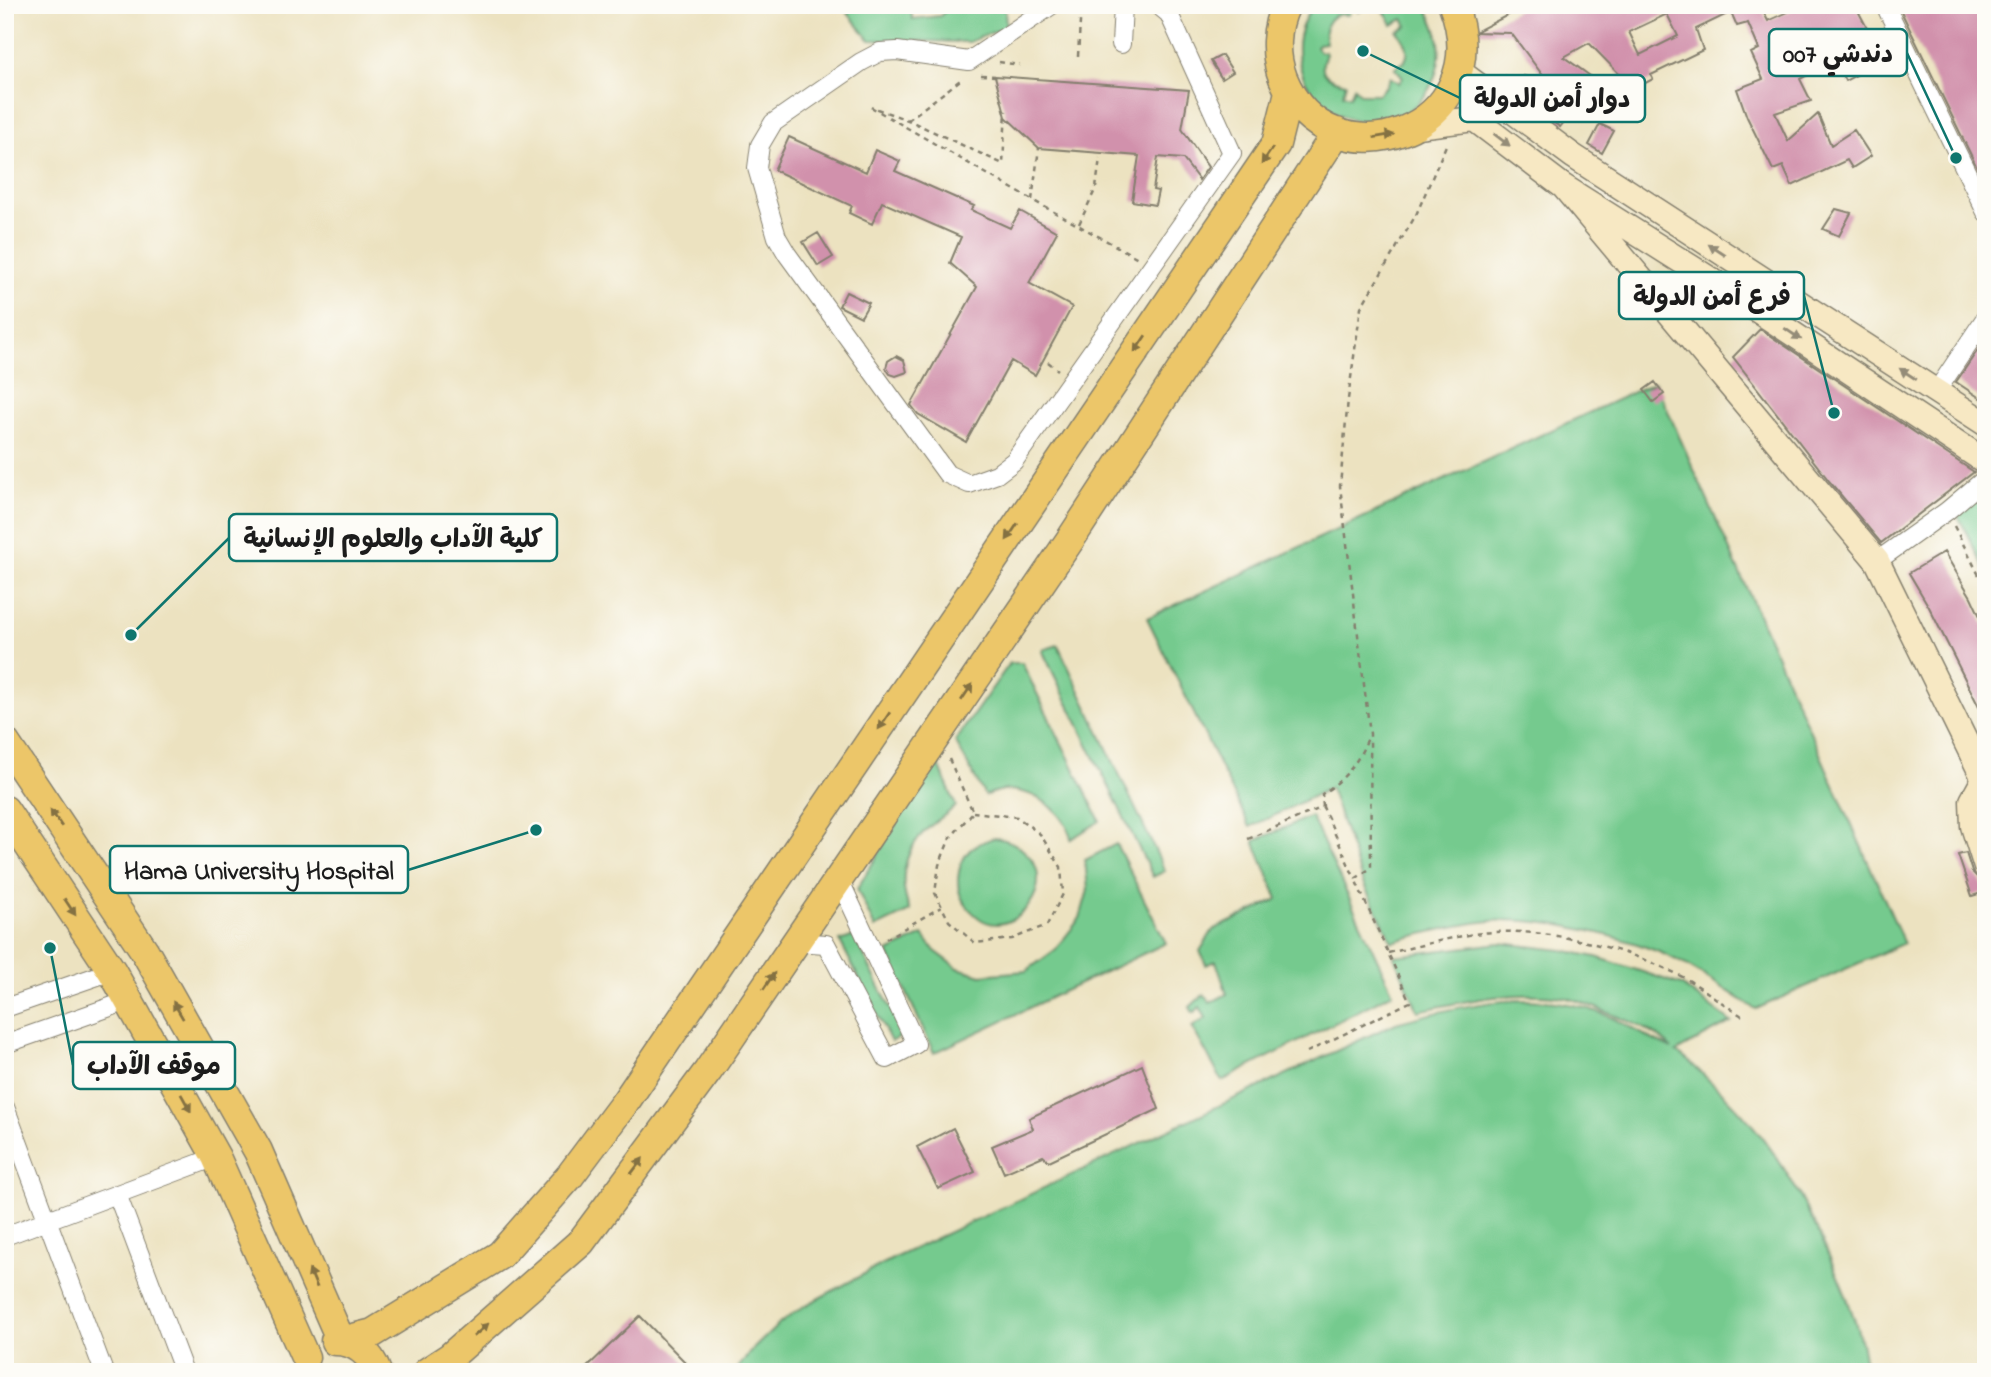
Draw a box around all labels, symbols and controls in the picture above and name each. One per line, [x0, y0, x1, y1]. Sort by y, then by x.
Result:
callout: دندشي 007 [1769, 29, 1907, 76]
text: دندشي 007 [1783, 37, 1893, 77]
callout: دوار أمن الدولة [1460, 75, 1645, 122]
text: دوار أمن الدولة [1474, 82, 1630, 120]
one-way arrow [1373, 130, 1395, 141]
one-way arrow [1493, 133, 1511, 147]
one-way arrow [1261, 146, 1274, 166]
one-way arrow [1707, 243, 1727, 256]
callout: فرع أمن الدولة [1619, 272, 1804, 319]
text: فرع أمن الدولة [1633, 280, 1791, 318]
one-way arrow [1784, 327, 1802, 341]
one-way arrow [1133, 335, 1147, 353]
one-way arrow [1898, 367, 1917, 380]
callout: كلية الآداب والعلوم الإنسانية [229, 514, 557, 561]
text: كلية الآداب والعلوم الإنسانية [243, 522, 543, 560]
one-way arrow [1005, 523, 1019, 541]
one-way arrow [960, 683, 974, 701]
one-way arrow [878, 711, 891, 730]
one-way arrow [49, 809, 63, 827]
callout: Hama University Hospital [110, 846, 408, 893]
text: Hama University Hospital [124, 854, 394, 892]
one-way arrow [63, 898, 76, 917]
one-way arrow [763, 971, 776, 991]
one-way arrow [172, 1000, 184, 1020]
callout: موقف الآداب [73, 1042, 235, 1089]
text: موقف الآداب [87, 1049, 221, 1087]
one-way arrow [180, 1093, 192, 1113]
one-way arrow [630, 1157, 644, 1175]
one-way arrow [308, 1268, 319, 1289]
one-way arrow [472, 1322, 490, 1338]

